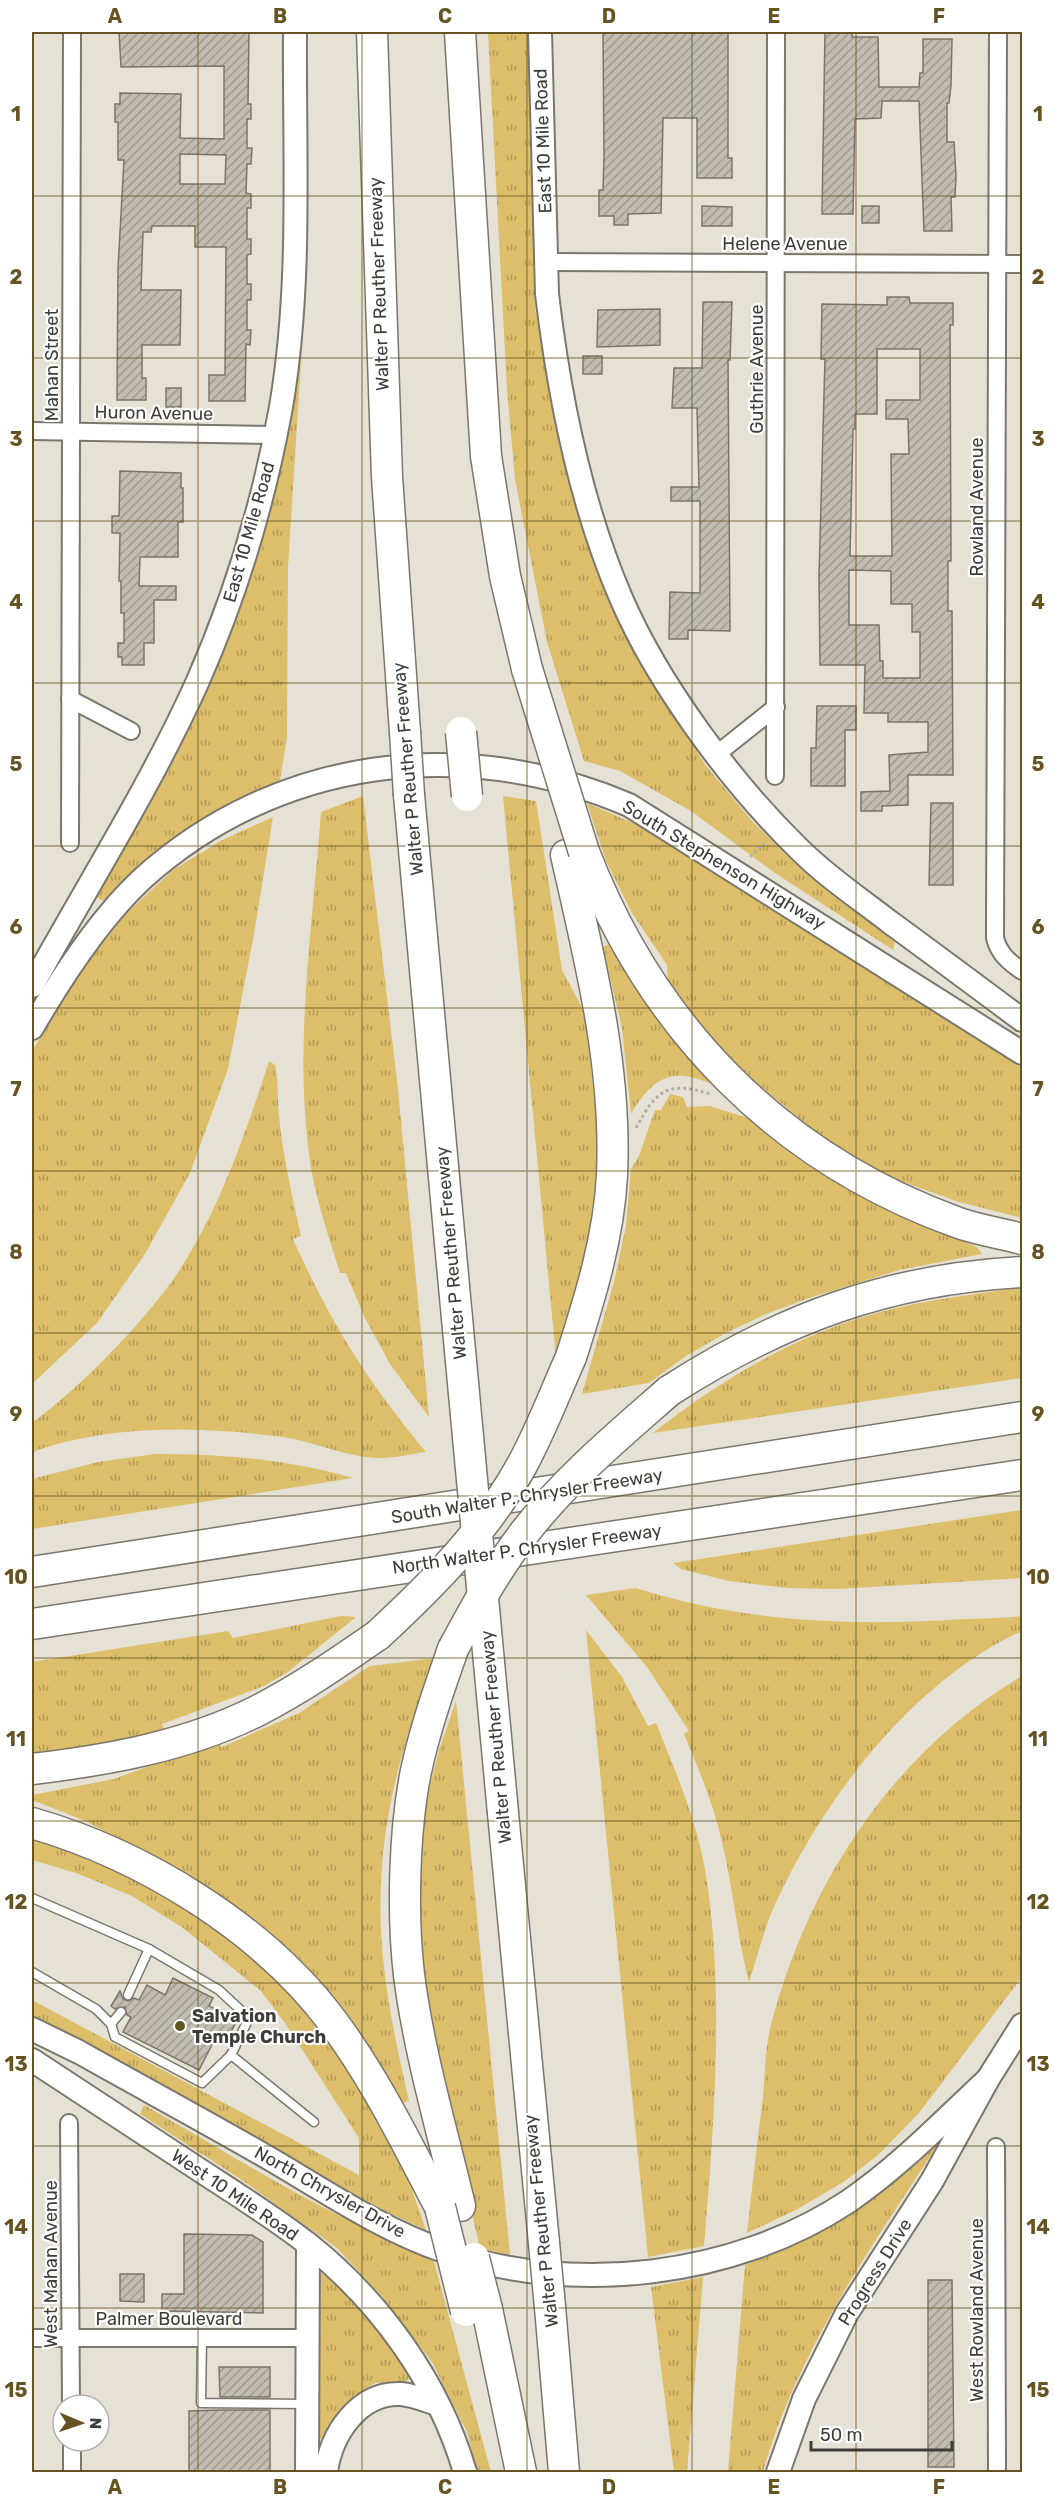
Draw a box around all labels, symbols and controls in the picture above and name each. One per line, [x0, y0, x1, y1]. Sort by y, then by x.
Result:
text: A [108, 4, 123, 28]
text: B [273, 4, 287, 28]
text: C [438, 4, 452, 28]
text: D [602, 4, 616, 28]
text: E [768, 4, 780, 28]
text: F [933, 4, 945, 28]
street label: East 10 Mile Road [529, 68, 557, 214]
text: 1 [11, 102, 21, 126]
text: 1 [1033, 102, 1043, 126]
street label: Walter P Reuther Freeway [364, 177, 394, 391]
street label: Helene Avenue [722, 233, 848, 255]
text: 2 [10, 265, 23, 289]
text: 2 [1032, 265, 1045, 289]
street label: Guthrie Avenue [746, 304, 768, 434]
street label: Mahan Street [41, 309, 63, 421]
street label: Huron Avenue [95, 401, 213, 425]
text: 3 [9, 427, 23, 451]
text: 3 [1031, 427, 1045, 451]
street label: Rowland Avenue [966, 437, 988, 577]
street label: East 10 Mile Road [218, 459, 280, 605]
text: 4 [9, 590, 23, 614]
text: 4 [1031, 590, 1045, 614]
street label: Walter P Reuther Freeway [388, 661, 428, 877]
text: 5 [10, 752, 23, 776]
text: 5 [1032, 752, 1045, 776]
street label: South Stephenson Highway [618, 796, 830, 935]
text: 6 [9, 915, 23, 939]
text: 6 [1031, 915, 1045, 939]
text: 7 [10, 1077, 22, 1101]
text: 7 [1032, 1077, 1044, 1101]
street label: Walter P Reuther Freeway [431, 1145, 471, 1361]
text: 8 [9, 1240, 23, 1264]
text: 8 [1031, 1240, 1045, 1264]
text: 9 [10, 1402, 23, 1426]
text: 9 [1032, 1402, 1045, 1426]
street label: South Walter P. Chrysler Freeway [390, 1464, 664, 1528]
street label: North Walter P. Chrysler Freeway [391, 1519, 663, 1579]
text: 10 [4, 1565, 28, 1589]
text: 10 [1026, 1565, 1050, 1589]
street label: Walter P Reuther Freeway [476, 1629, 516, 1845]
text: 11 [6, 1727, 26, 1751]
text: 11 [1028, 1727, 1048, 1751]
text: 12 [5, 1890, 27, 1914]
text: 12 [1027, 1890, 1049, 1914]
place label: Salvation Temple Church [192, 2005, 326, 2048]
marker: Salvation Temple Church [173, 2019, 187, 2033]
text: 13 [4, 2052, 28, 2076]
text: 13 [1026, 2052, 1050, 2076]
street label: Walter P Reuther Freeway [519, 2113, 563, 2329]
street label: North Chrysler Drive [251, 2141, 409, 2243]
street label: West 10 Mile Road [167, 2144, 303, 2246]
street label: West Mahan Avenue [40, 2180, 62, 2348]
street label: Progress Drive [833, 2214, 917, 2330]
text: 14 [4, 2215, 28, 2239]
text: 14 [1026, 2215, 1050, 2239]
street label: West Rowland Avenue [966, 2218, 988, 2402]
street label: Palmer Boulevard [96, 2308, 242, 2330]
text: 15 [5, 2378, 28, 2402]
text: 15 [1027, 2378, 1050, 2402]
north arrow [51, 2393, 111, 2453]
scale bar [811, 2414, 952, 2452]
text: N [86, 2417, 105, 2430]
text: 50 m [820, 2424, 863, 2446]
text: A [108, 2475, 123, 2499]
text: B [273, 2475, 287, 2499]
text: C [438, 2475, 452, 2499]
text: D [602, 2475, 616, 2499]
text: E [768, 2475, 780, 2499]
text: F [933, 2475, 945, 2499]

